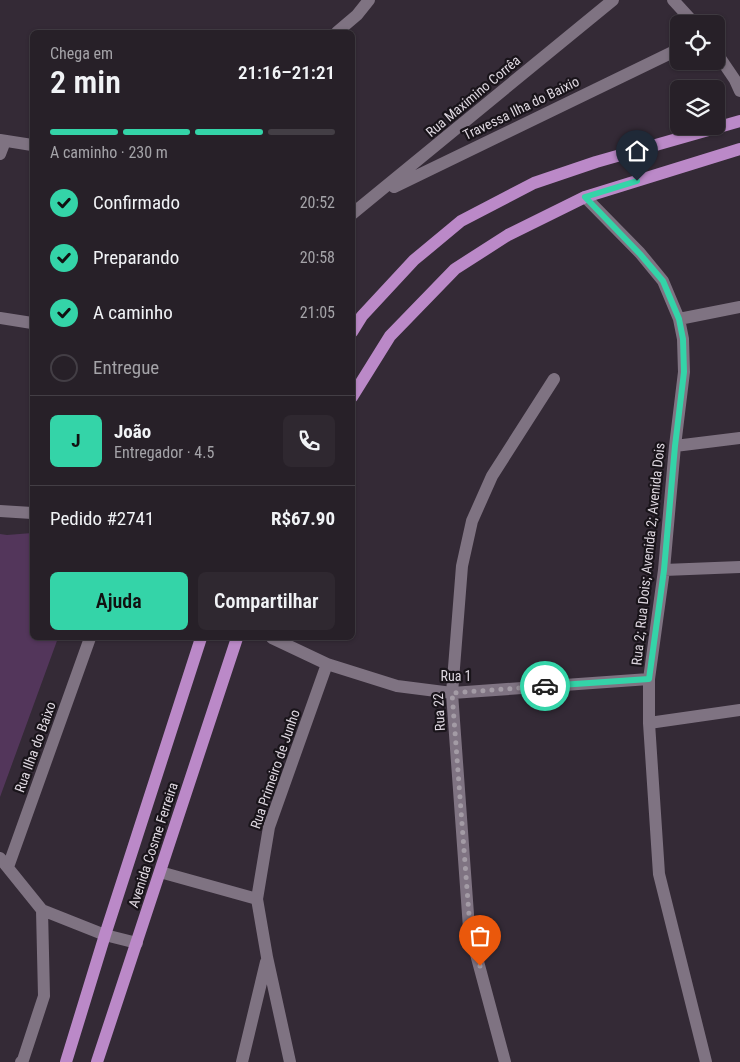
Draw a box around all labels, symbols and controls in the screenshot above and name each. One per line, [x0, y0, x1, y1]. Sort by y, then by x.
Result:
map controls [670, 15, 725, 135]
button: locate [670, 15, 725, 70]
text: Chega em [50, 44, 113, 63]
street label: Rua Maximino Corrêa [423, 52, 523, 140]
text: 21:16–21:21 [238, 61, 335, 84]
text: 2 min [50, 63, 121, 101]
street label: Travessa Ilha do Baixio [460, 73, 582, 143]
button: layers [670, 80, 725, 135]
pin [616, 130, 658, 181]
icon: home [623, 137, 651, 165]
text: A caminho · 230 m [50, 143, 168, 162]
icon: check [50, 189, 78, 217]
text: Confirmado [93, 191, 180, 214]
text: 20:52 [300, 193, 335, 212]
icon: check [50, 244, 78, 272]
text: Preparando [93, 246, 179, 269]
text: 20:58 [300, 248, 335, 267]
icon: check [50, 299, 78, 327]
text: A caminho [93, 301, 173, 324]
text: 21:05 [300, 303, 335, 322]
text: Entregue [93, 356, 159, 379]
button: phone [283, 415, 335, 467]
text: João [114, 420, 151, 443]
text: J [71, 429, 81, 452]
street label: Rua 2; Rua Dois; Avenida 2; Avenida Dois [628, 442, 668, 666]
text: Entregador · 4.5 [114, 443, 214, 462]
text: Pedido #2741 [50, 507, 154, 530]
text: R$67.90 [271, 507, 335, 530]
button: Ajuda [50, 572, 188, 630]
button: Compartilhar [198, 572, 335, 630]
courier [520, 661, 570, 711]
street label: Rua 1 [440, 668, 472, 684]
icon: car [531, 672, 559, 700]
street label: Rua 22 [430, 693, 448, 731]
street label: Rua Ilha do Baixo [11, 699, 59, 795]
street label: Rua Primeiro de Junho [247, 707, 303, 831]
street label: Avenida Cosme Ferreira [125, 780, 181, 910]
pin [459, 915, 501, 966]
icon: bag [466, 922, 494, 950]

